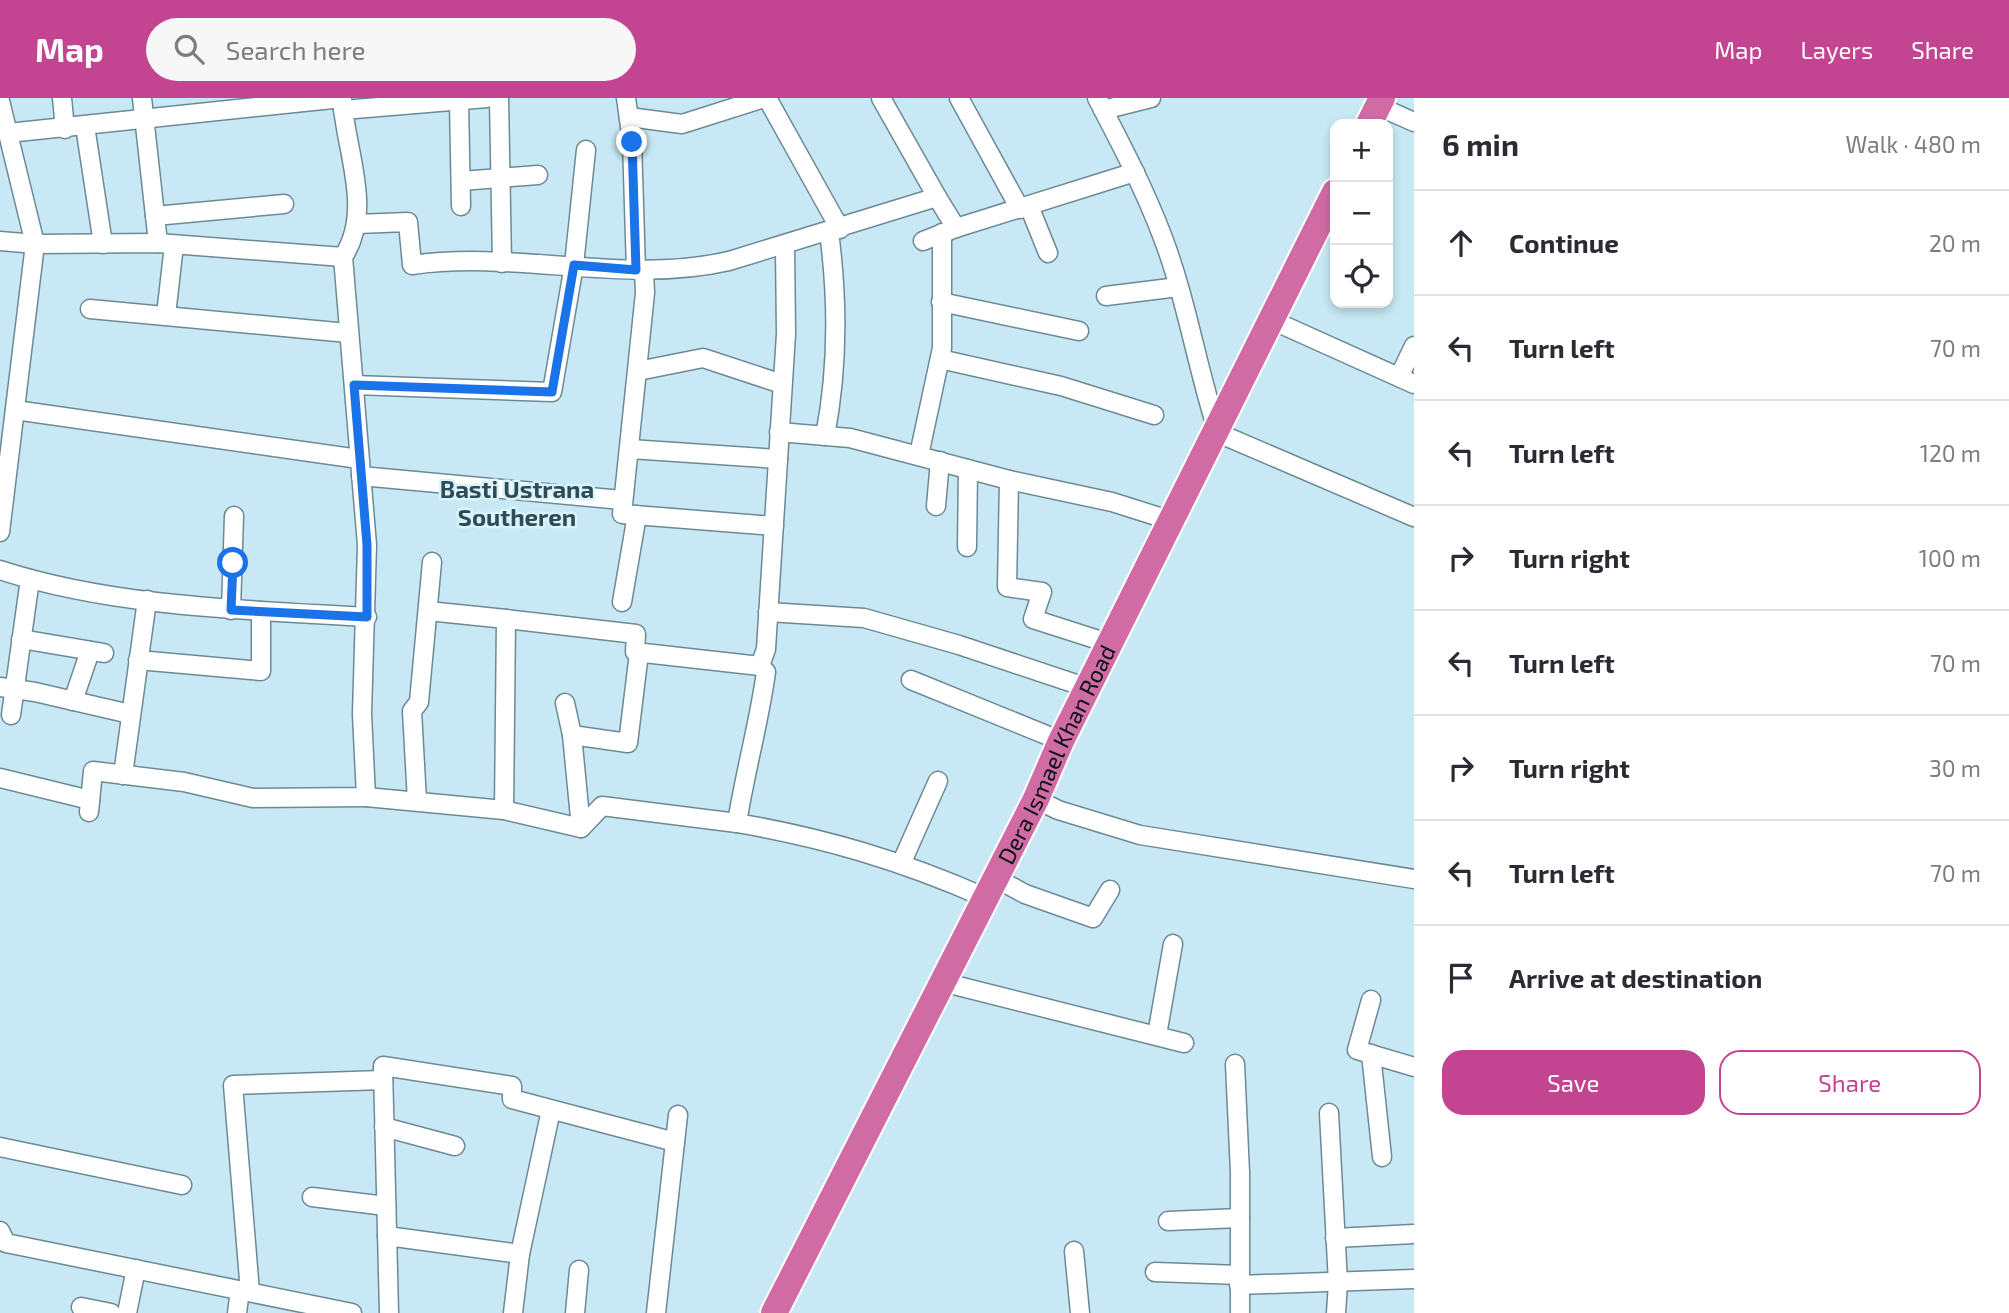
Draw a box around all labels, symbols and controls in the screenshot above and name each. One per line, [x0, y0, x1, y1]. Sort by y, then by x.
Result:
search box [146, 18, 636, 81]
text: Map [35, 29, 104, 69]
icon: search [170, 30, 208, 68]
text: Search here [226, 34, 365, 65]
text: Map [1714, 35, 1762, 64]
text: Layers [1800, 35, 1873, 64]
text: Share [1911, 35, 1974, 64]
map controls [1330, 119, 1393, 308]
button: + [1330, 119, 1393, 182]
route end [616, 126, 647, 157]
text: 6 min [1442, 126, 1519, 162]
text: Walk · 480 m [1846, 130, 1981, 158]
button: − [1330, 182, 1393, 245]
icon: ahead [1442, 224, 1480, 262]
text: Continue [1509, 227, 1619, 258]
text: 20 m [1929, 229, 1981, 257]
button: locate [1330, 245, 1393, 308]
icon: left [1442, 329, 1480, 367]
text: Turn left [1509, 332, 1615, 363]
text: 70 m [1930, 334, 1981, 362]
icon: left [1442, 434, 1480, 472]
text: Turn left [1509, 437, 1615, 468]
text: 120 m [1920, 439, 1981, 467]
district label: Basti Ustrana Southeren [440, 474, 594, 531]
icon: right [1442, 539, 1480, 577]
text: Turn right [1509, 542, 1630, 573]
text: 100 m [1919, 544, 1981, 572]
route start [217, 547, 248, 578]
street label: Dera Ismael Khan Road [991, 640, 1121, 869]
icon: left [1442, 644, 1480, 682]
text: Turn left [1509, 647, 1615, 678]
text: 70 m [1930, 649, 1981, 677]
icon: right [1442, 749, 1480, 787]
text: Turn right [1509, 752, 1630, 783]
text: 30 m [1929, 754, 1981, 782]
icon: left [1442, 854, 1480, 892]
text: Turn left [1509, 857, 1615, 888]
text: 70 m [1930, 859, 1981, 887]
icon: arrive [1442, 959, 1480, 997]
text: Arrive at destination [1509, 962, 1762, 993]
button: Save [1442, 1050, 1705, 1115]
button: Share [1719, 1050, 1981, 1115]

